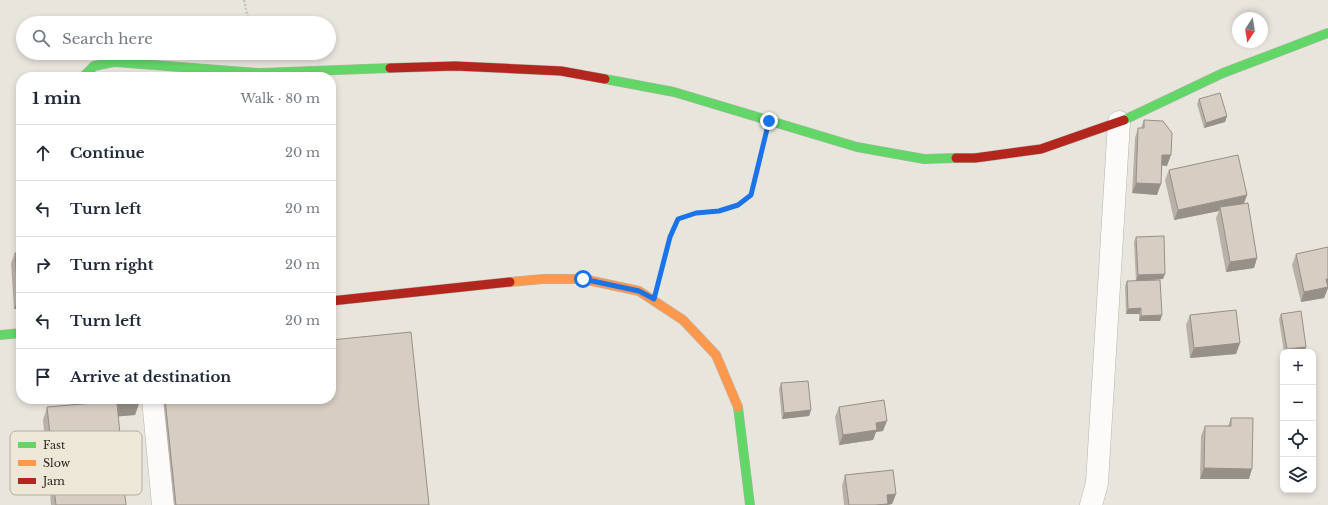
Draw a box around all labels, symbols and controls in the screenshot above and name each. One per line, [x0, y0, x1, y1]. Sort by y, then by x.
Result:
north arrow [1232, 12, 1268, 48]
search box [16, 16, 336, 60]
icon: search [30, 27, 52, 49]
text: Search here [62, 29, 153, 48]
text: 1 min [32, 88, 81, 109]
text: Walk · 80 m [241, 90, 320, 107]
route end [760, 112, 778, 130]
icon: ahead [32, 142, 54, 164]
text: Continue [70, 143, 145, 162]
text: 20 m [285, 144, 320, 161]
icon: left [32, 198, 54, 220]
text: Turn left [70, 199, 141, 218]
text: 20 m [285, 200, 320, 217]
icon: right [32, 254, 54, 276]
text: Turn right [70, 255, 153, 274]
text: 20 m [285, 256, 320, 273]
route start [574, 270, 592, 288]
icon: left [32, 310, 54, 332]
text: Turn left [70, 311, 141, 330]
text: 20 m [285, 312, 320, 329]
map controls [1280, 349, 1316, 493]
button: + [1280, 349, 1316, 385]
icon: arrive [32, 366, 54, 388]
text: Arrive at destination [70, 367, 231, 386]
button: − [1280, 385, 1316, 421]
button: locate [1280, 421, 1316, 457]
legend [10, 431, 142, 495]
text: Fast [43, 438, 66, 452]
text: Slow [43, 456, 71, 470]
button: layers [1280, 457, 1316, 493]
text: Jam [41, 474, 65, 488]

